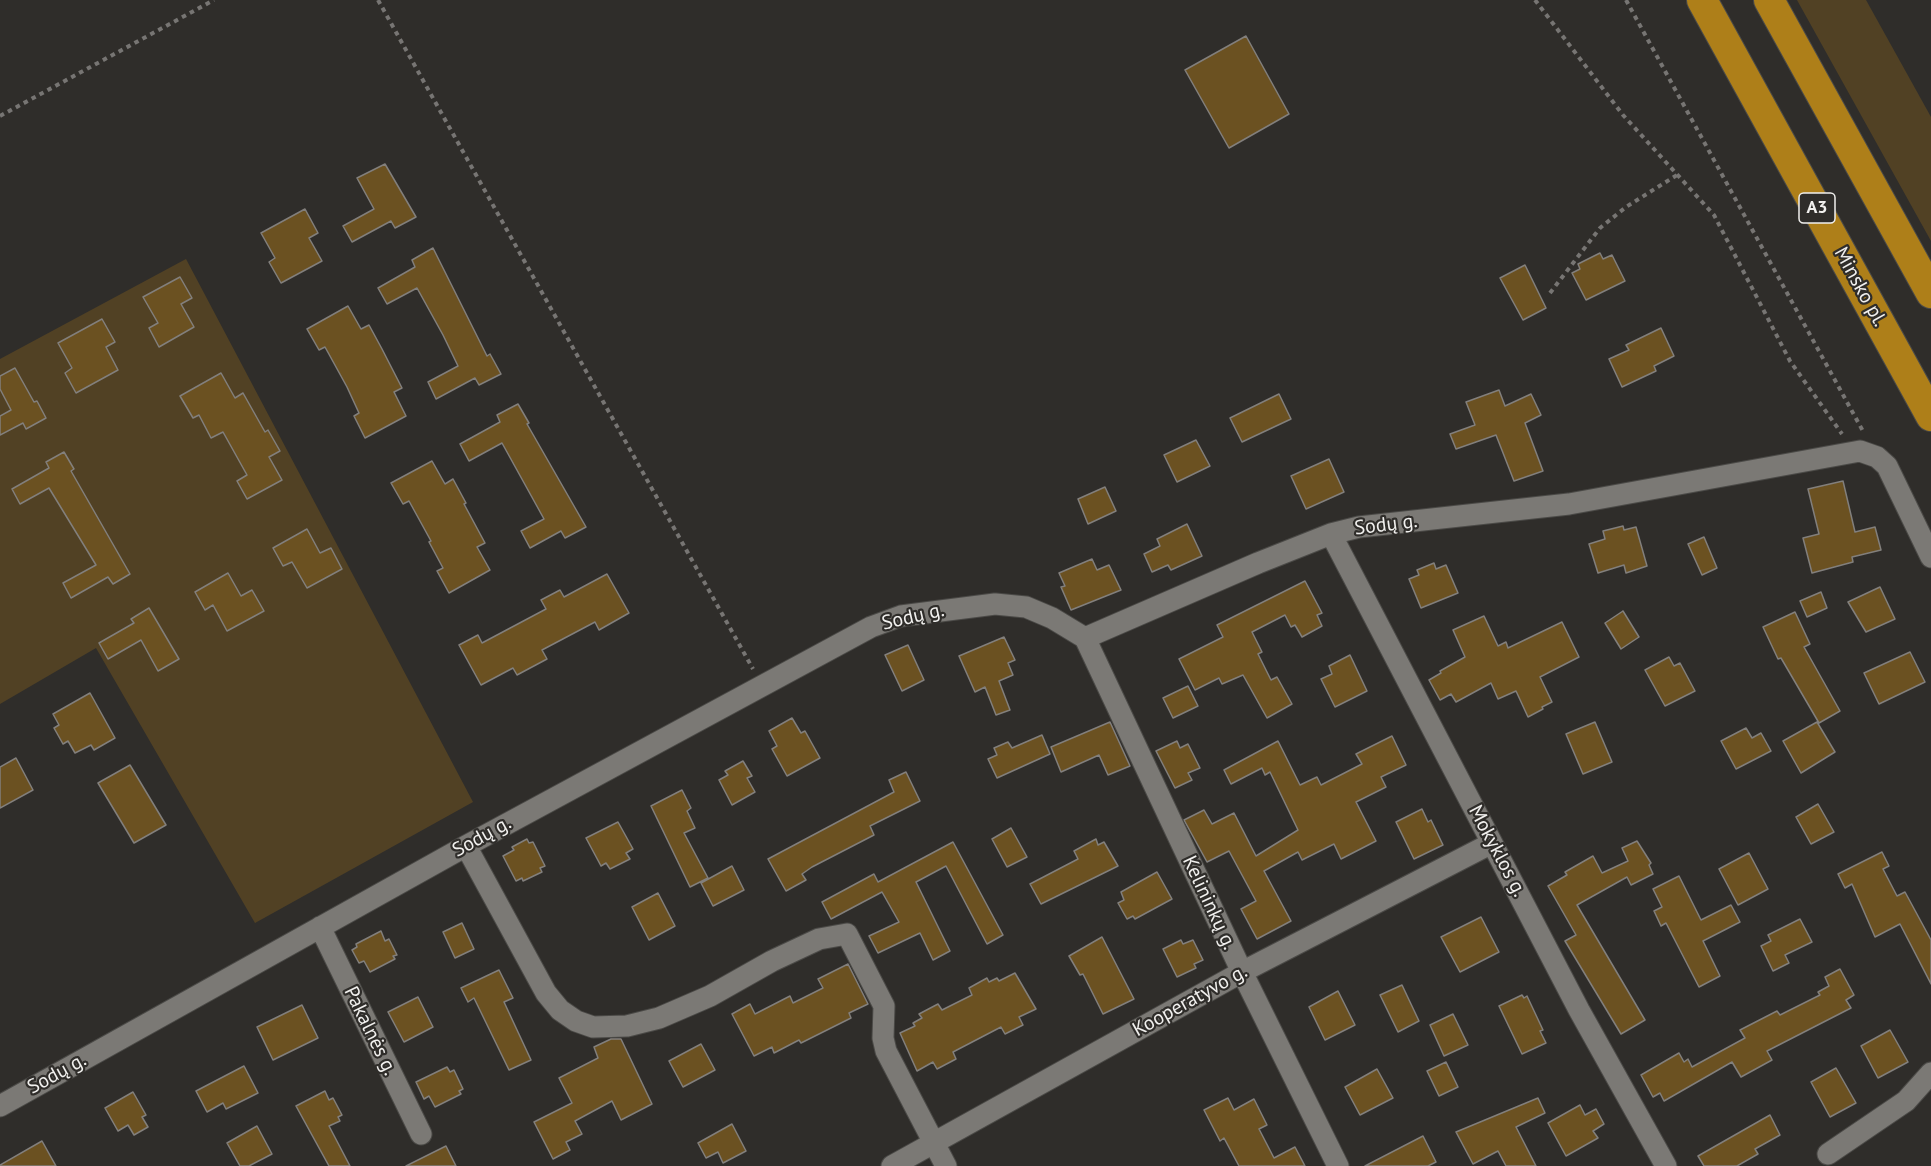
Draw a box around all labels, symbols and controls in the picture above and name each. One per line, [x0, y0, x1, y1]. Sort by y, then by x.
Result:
road number: A3 [1799, 193, 1835, 223]
street label: Minsko pl. [1828, 243, 1892, 331]
street label: Sodų g. [1353, 509, 1419, 541]
street label: Sodų g. [879, 598, 947, 636]
street label: Mokyklos g. [1463, 801, 1531, 901]
street label: Sodų g. [449, 811, 515, 863]
street label: Kelininkų g. [1177, 852, 1241, 954]
street label: Kooperatyvo g. [1129, 960, 1251, 1042]
street label: Pakalnės g. [338, 983, 402, 1079]
street label: Sodų g. [24, 1048, 90, 1100]

